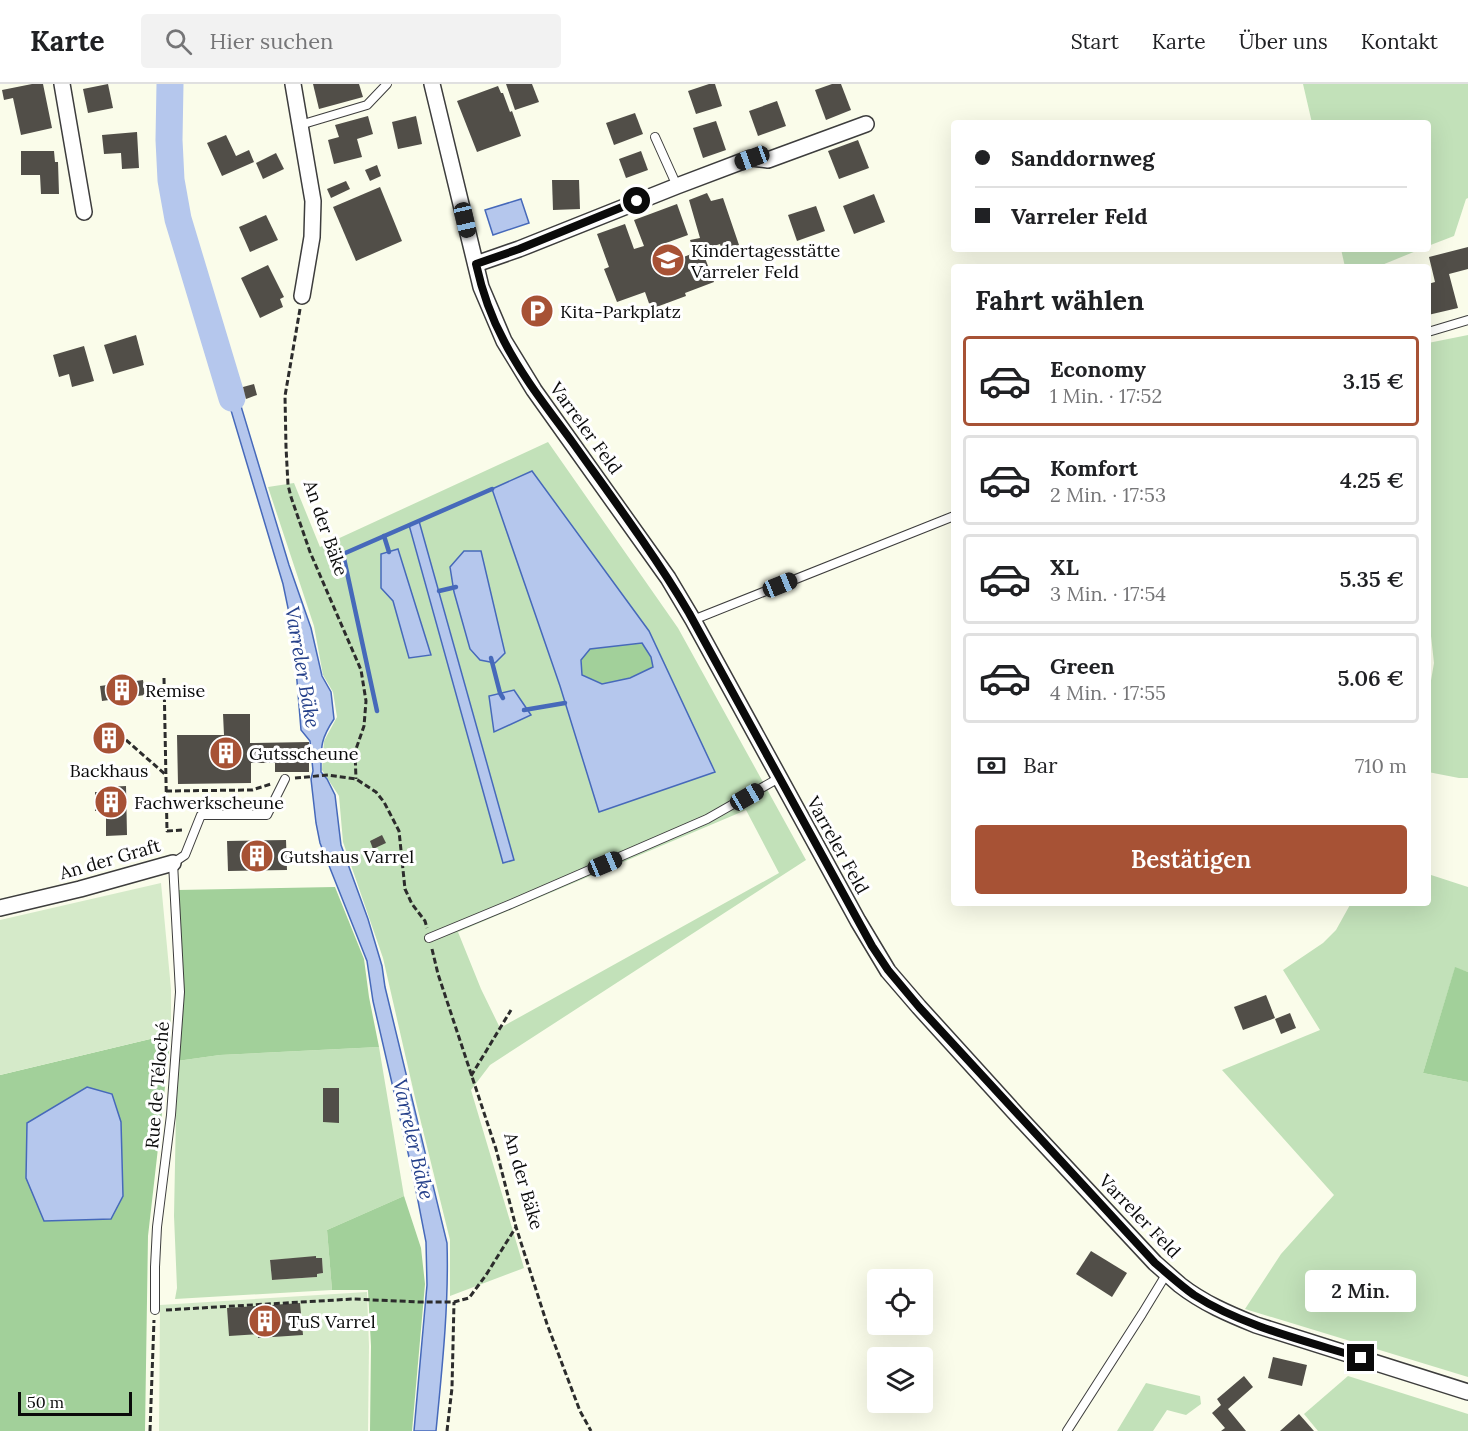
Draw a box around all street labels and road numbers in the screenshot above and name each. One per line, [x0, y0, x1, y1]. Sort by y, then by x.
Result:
street label: Varreler Feld [544, 377, 627, 479]
street label: An der Bäke [299, 476, 353, 579]
street label: Varreler Feld [801, 791, 874, 898]
street label: An der Graft [56, 834, 163, 885]
street label: Rue de Téloché [140, 1020, 174, 1150]
street label: An der Bäke [499, 1129, 549, 1232]
street label: Varreler Feld [1094, 1168, 1186, 1263]

